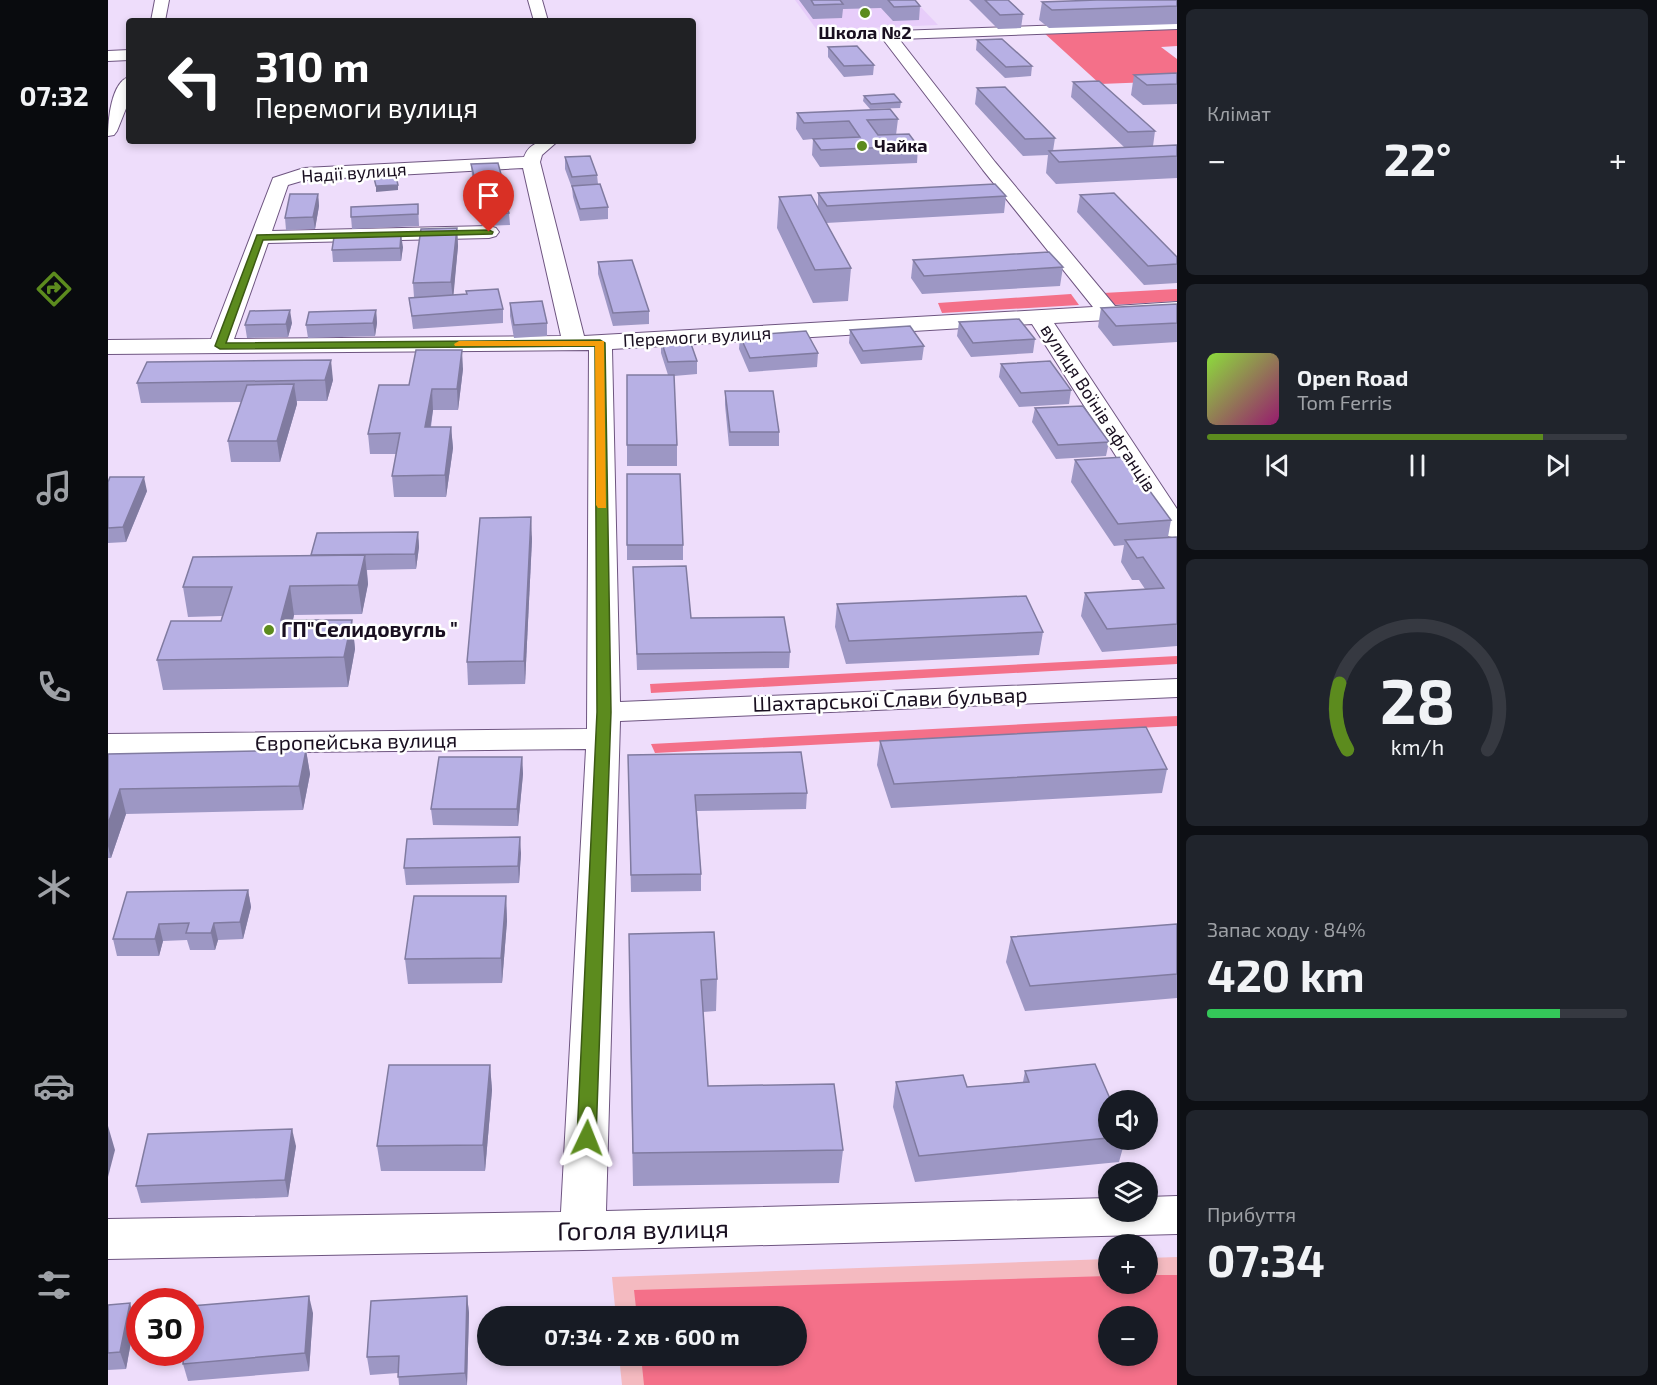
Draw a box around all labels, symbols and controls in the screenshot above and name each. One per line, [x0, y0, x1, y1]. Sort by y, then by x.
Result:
marker: Школа №2 [858, 6, 872, 20]
place label: Школа №2 [818, 21, 912, 43]
text: 310 m [255, 40, 370, 90]
icon: left [156, 42, 234, 120]
text: 07:32 [19, 79, 89, 111]
text: Перемоги вулиця [255, 91, 478, 123]
text: Клімат [1207, 101, 1271, 125]
text: 22° [1384, 131, 1451, 185]
place label: Чайка [874, 134, 928, 156]
marker: Чайка [855, 139, 869, 153]
text: − [1207, 139, 1226, 179]
text: + [1609, 139, 1627, 179]
street label: Надії вулиця [301, 157, 407, 187]
pin [463, 170, 514, 232]
icon: arrive [472, 179, 505, 212]
icon: directions [33, 268, 75, 310]
street label: вулиця Воїнів афганців [1036, 319, 1161, 496]
street label: Перемоги вулиця [622, 321, 772, 351]
text: Open Road [1297, 364, 1409, 390]
text: Tom Ferris [1297, 390, 1392, 414]
icon: previous [1261, 449, 1294, 482]
icon: pause [1401, 449, 1434, 482]
icon: next [1541, 449, 1574, 482]
icon: music [33, 467, 75, 509]
place label: ГП"Селидовугль " [281, 616, 458, 641]
marker: ГП"Селидовугль " [262, 623, 276, 637]
text: 28 [1379, 662, 1455, 737]
icon: phone [33, 666, 75, 708]
street label: Шахтарської Слави бульвар [752, 681, 1028, 717]
street label: Європейська вулиця [255, 726, 457, 756]
text: km/h [1390, 734, 1444, 759]
icon: climate [33, 866, 75, 908]
text: Запас ходу · 84% [1207, 917, 1366, 941]
text: 420 km [1207, 947, 1365, 1001]
icon: car [33, 1065, 75, 1107]
map controls [1098, 1090, 1158, 1366]
button: sound [1098, 1090, 1158, 1150]
position arrow [555, 1106, 619, 1170]
button: layers [1098, 1162, 1158, 1222]
text: Прибуття [1207, 1202, 1296, 1226]
street label: Гоголя вулиця [557, 1212, 729, 1246]
text: 07:34 [1207, 1232, 1325, 1286]
button: + [1098, 1234, 1158, 1294]
icon: filters [33, 1264, 75, 1306]
speed limit sign: 30 [126, 1288, 204, 1366]
button: − [1098, 1306, 1158, 1366]
text: 07:34 · 2 хв · 600 m [544, 1323, 740, 1349]

